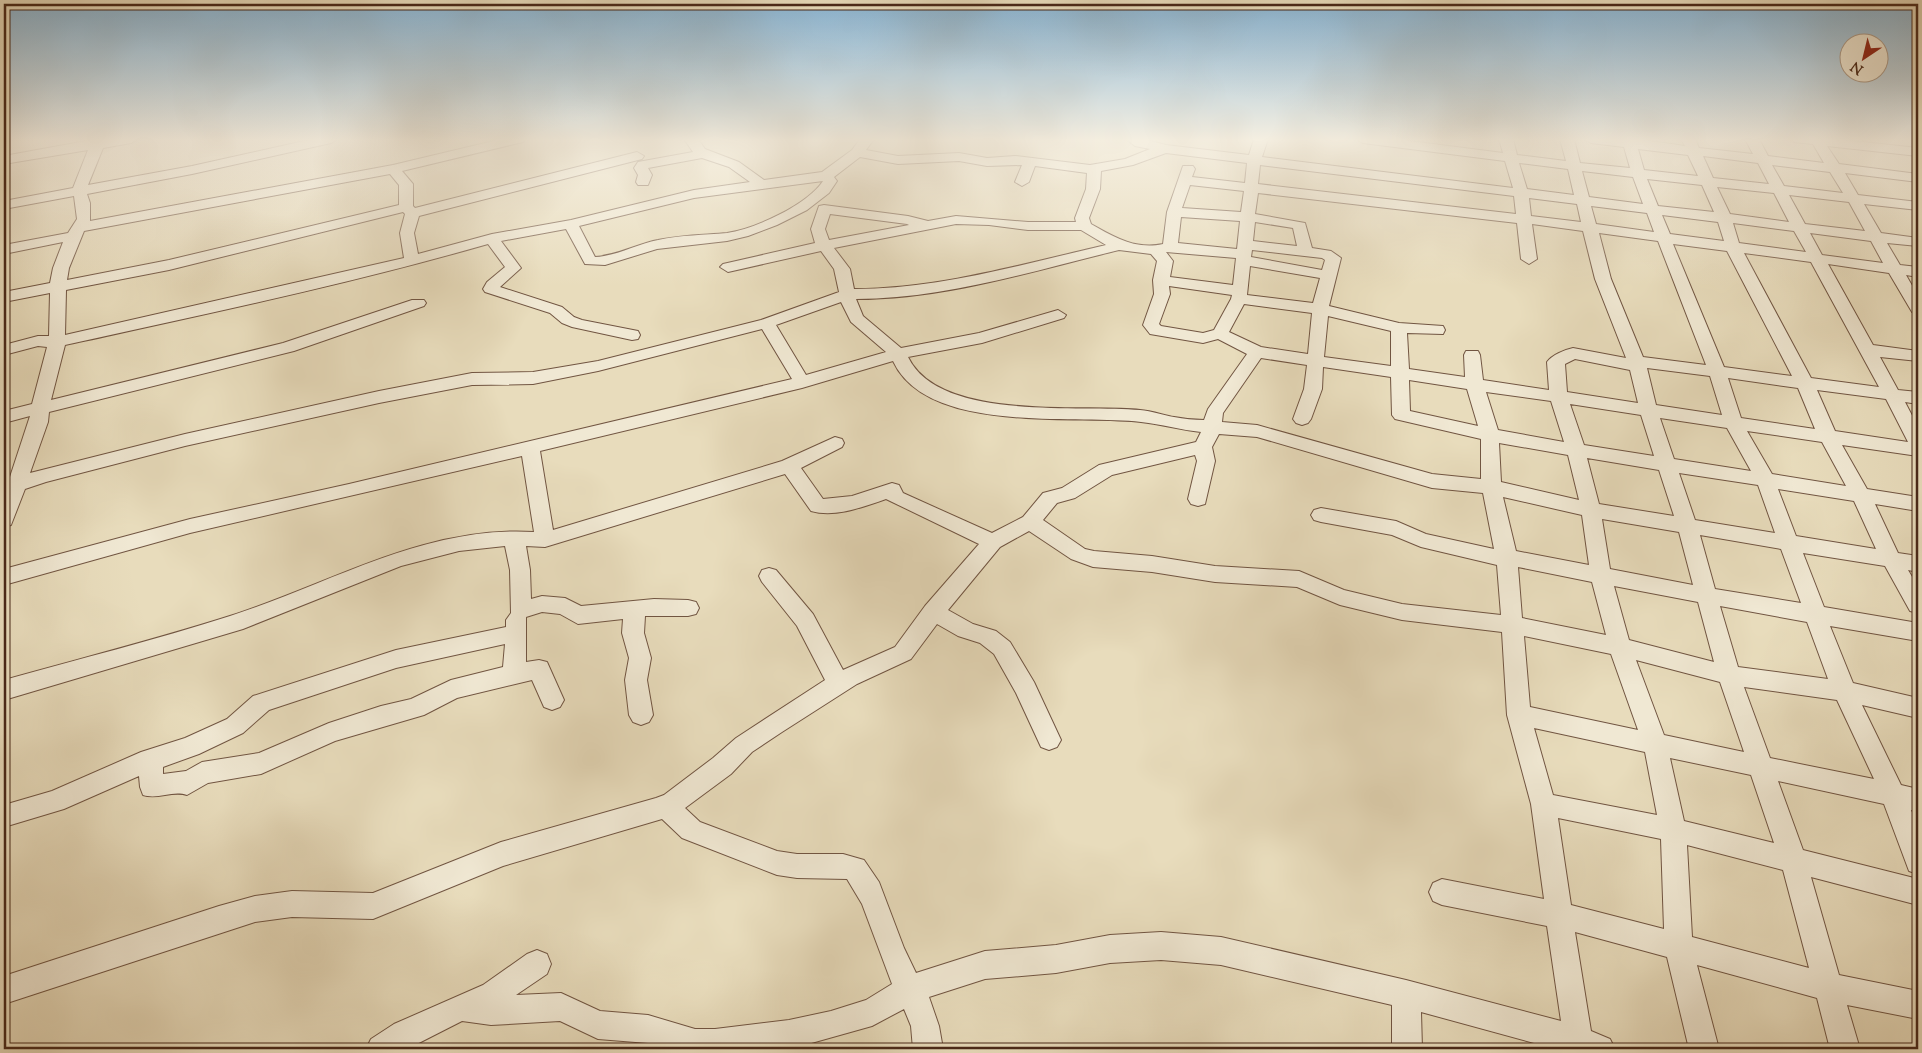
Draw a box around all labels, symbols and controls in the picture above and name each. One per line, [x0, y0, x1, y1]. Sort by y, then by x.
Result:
north arrow [1840, 32, 1890, 82]
text: N [1847, 56, 1868, 78]

